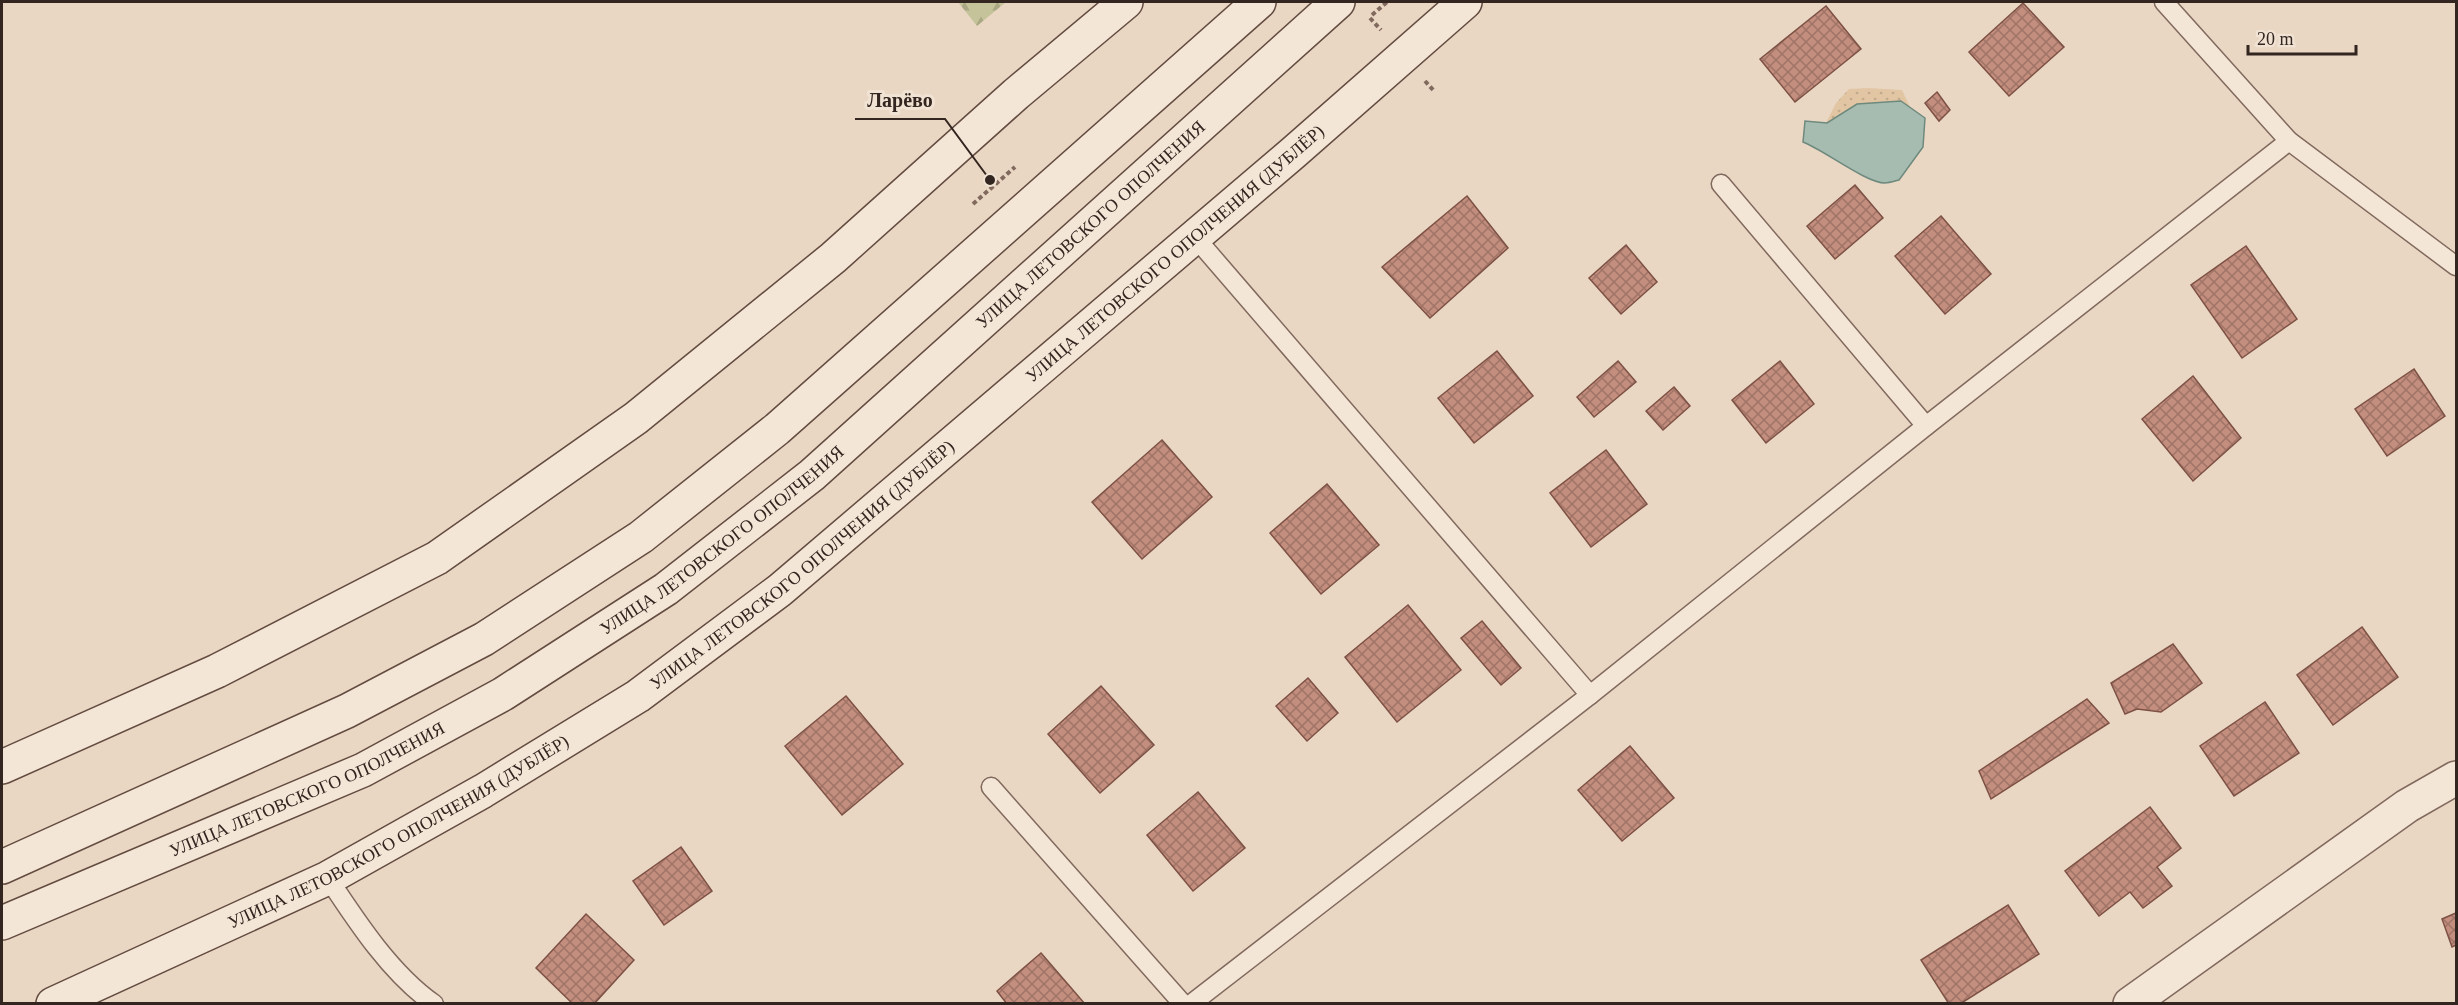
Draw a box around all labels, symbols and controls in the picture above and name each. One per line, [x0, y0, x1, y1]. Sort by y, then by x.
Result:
scale bar [2248, 18, 2356, 56]
text: 20 m [2257, 29, 2294, 49]
callout: Ларёво [855, 81, 945, 119]
text: Ларёво [867, 89, 933, 112]
street label: УЛИЦА ЛЕТОВСКОГО ОПОЛЧЕНИЯ [972, 117, 1209, 333]
street label: УЛИЦА ЛЕТОВСКОГО ОПОЛЧЕНИЯ (ДУБЛЁР) [1022, 121, 1328, 386]
street label: УЛИЦА ЛЕТОВСКОГО ОПОЛЧЕНИЯ (ДУБЛЁР) [646, 436, 959, 694]
street label: УЛИЦА ЛЕТОВСКОГО ОПОЛЧЕНИЯ [596, 442, 848, 639]
street label: УЛИЦА ЛЕТОВСКОГО ОПОЛЧЕНИЯ [166, 718, 448, 861]
street label: УЛИЦА ЛЕТОВСКОГО ОПОЛЧЕНИЯ (ДУБЛЁР) [225, 731, 573, 933]

